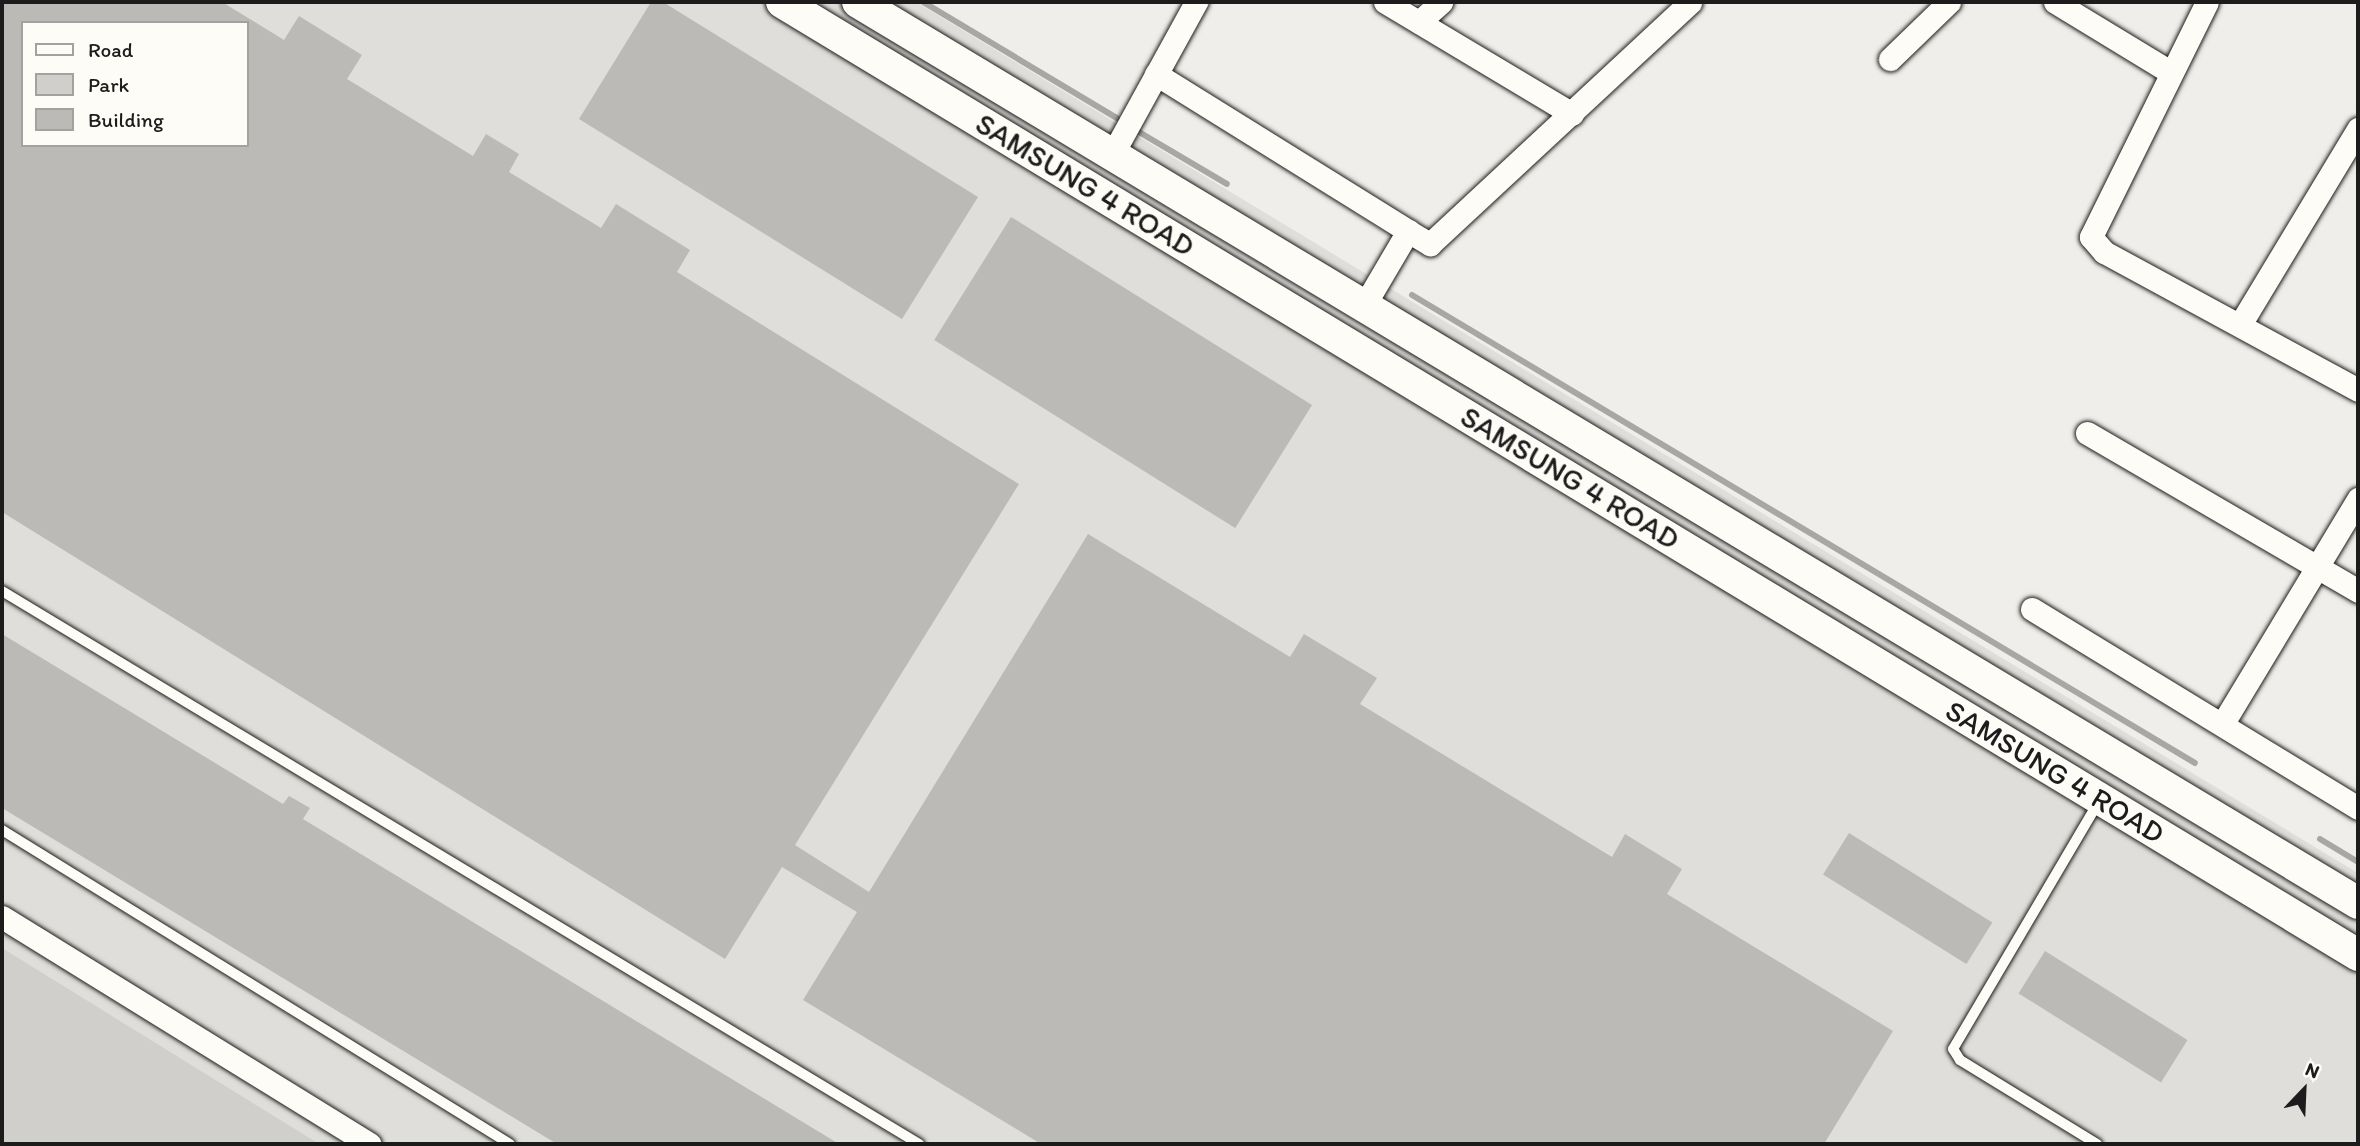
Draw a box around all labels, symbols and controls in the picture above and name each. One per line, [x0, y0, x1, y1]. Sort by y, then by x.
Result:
legend [21, 21, 248, 147]
text: Road [88, 37, 133, 62]
text: Park [88, 72, 129, 97]
street label: SAMSUNG 4 ROAD [970, 106, 1200, 264]
text: Building [88, 107, 164, 132]
street label: SAMSUNG 4 ROAD [1455, 399, 1685, 557]
street label: SAMSUNG 4 ROAD [1940, 693, 2170, 851]
north arrow [2269, 1055, 2339, 1125]
text: N [2302, 1057, 2323, 1083]

